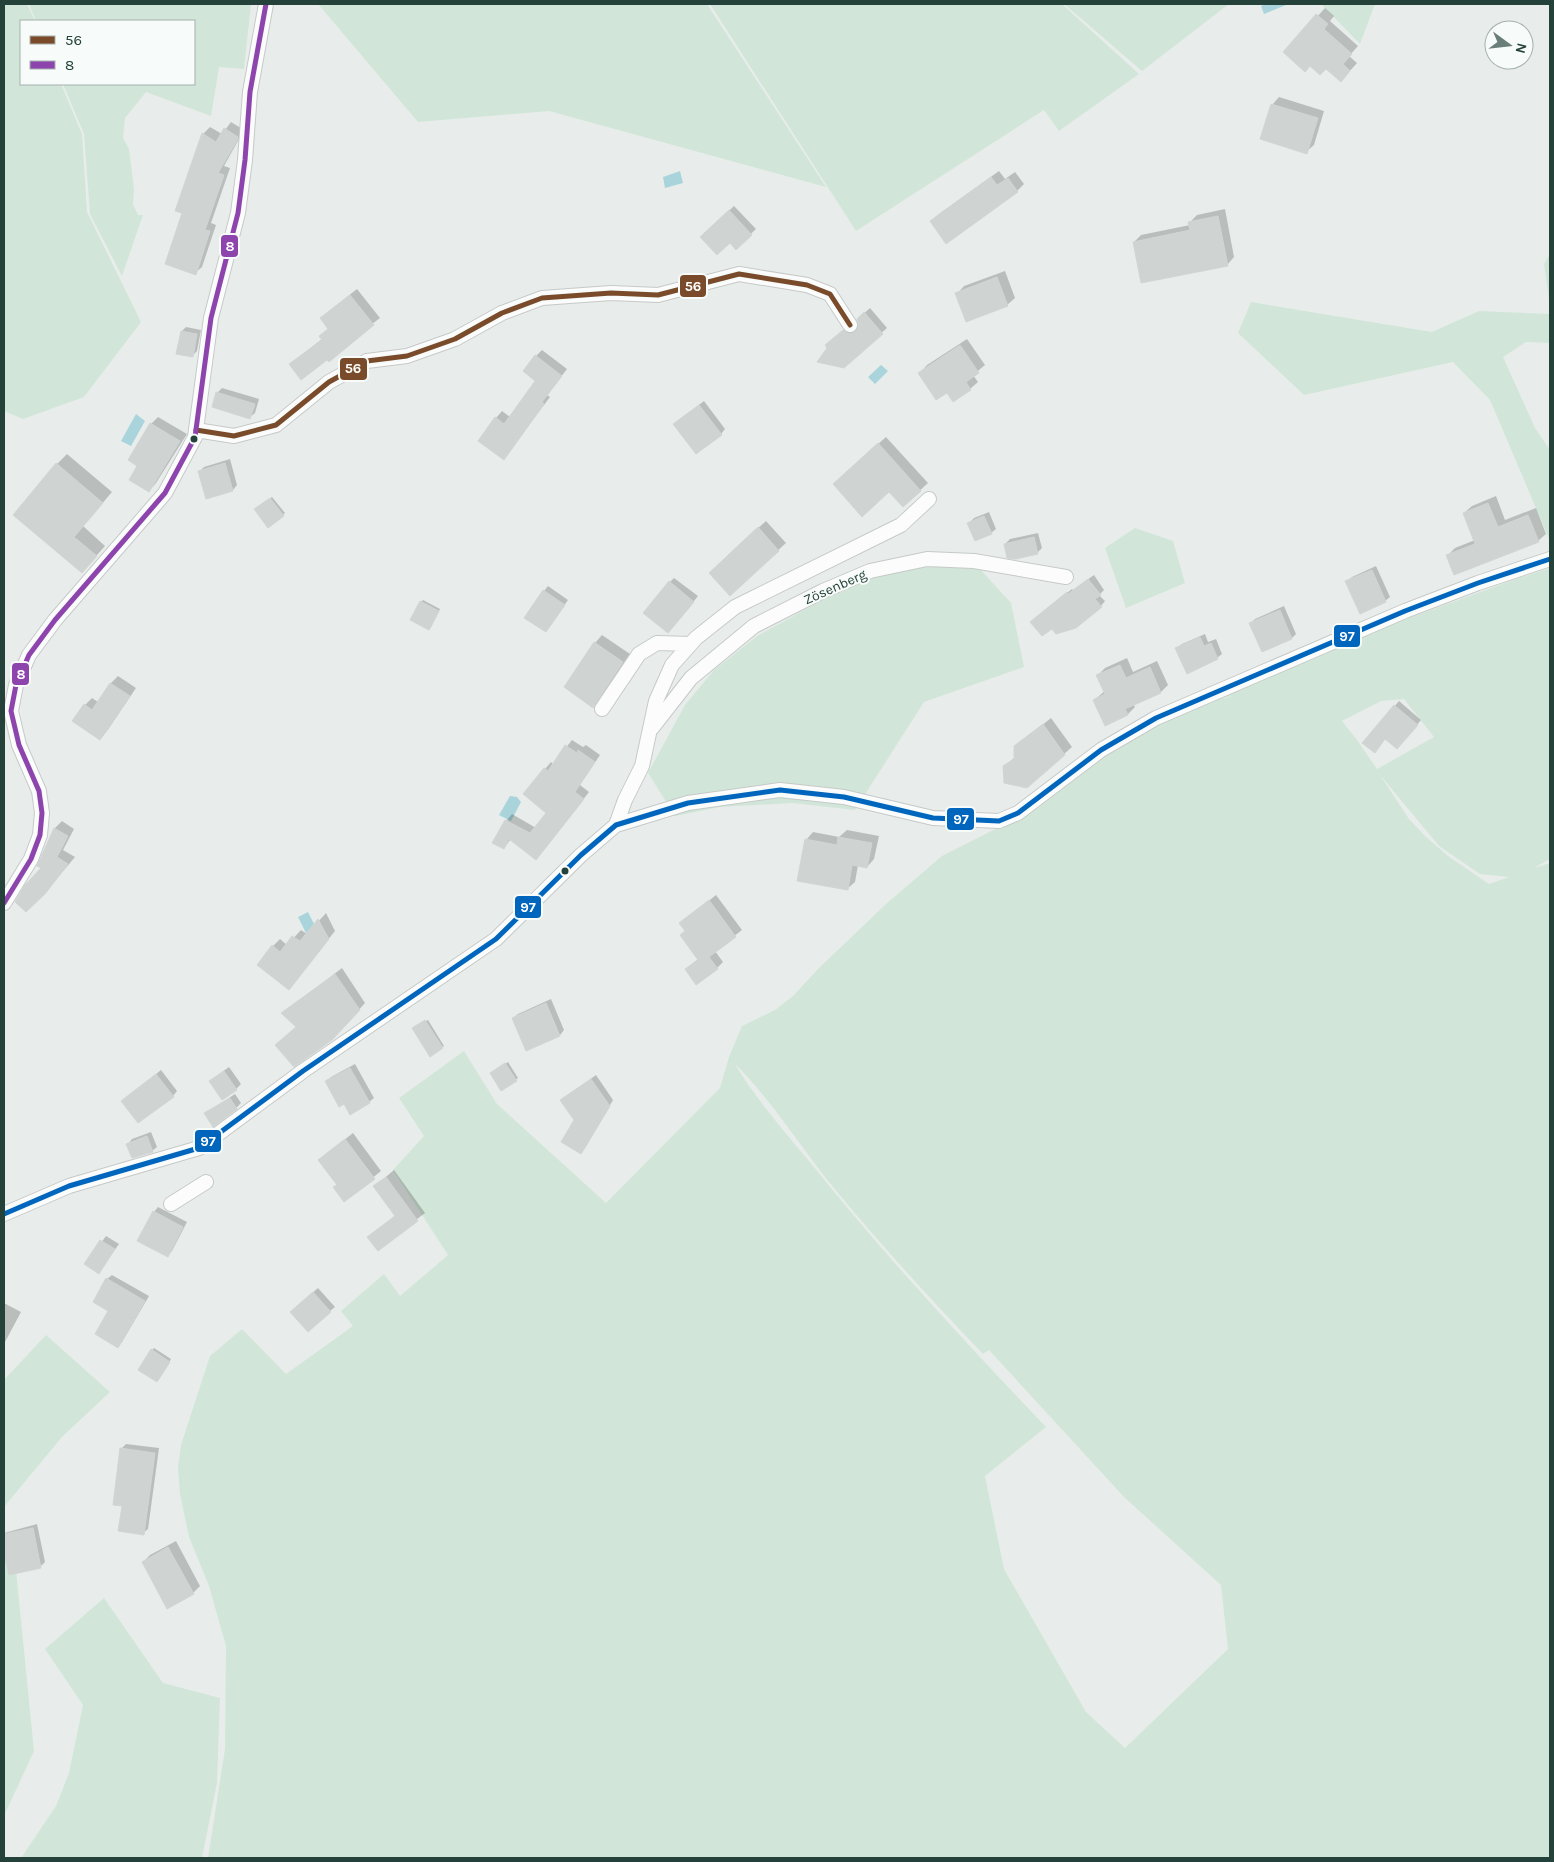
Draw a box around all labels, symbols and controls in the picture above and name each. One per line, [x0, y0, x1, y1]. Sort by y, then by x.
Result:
legend [20, 20, 195, 85]
north arrow [1484, 20, 1534, 70]
text: 56 [65, 31, 82, 49]
text: N [1512, 41, 1531, 55]
text: 8 [65, 56, 74, 74]
line badge: 8 [220, 234, 239, 258]
text: 8 [225, 238, 235, 255]
line badge: 56 [679, 274, 707, 298]
text: 56 [685, 278, 701, 295]
line badge: 56 [339, 357, 368, 381]
text: 56 [345, 360, 361, 377]
unlabelled marker [189, 434, 199, 444]
street label: Zösenberg [801, 566, 869, 608]
line badge: 97 [1333, 624, 1361, 648]
text: 97 [1339, 628, 1355, 645]
line badge: 8 [11, 662, 30, 686]
text: 8 [16, 666, 26, 683]
line badge: 97 [946, 807, 975, 831]
text: 97 [953, 811, 969, 828]
unlabelled marker [560, 866, 570, 876]
line badge: 97 [514, 895, 542, 919]
text: 97 [520, 899, 536, 916]
line badge: 97 [194, 1129, 222, 1153]
text: 97 [200, 1133, 216, 1150]

